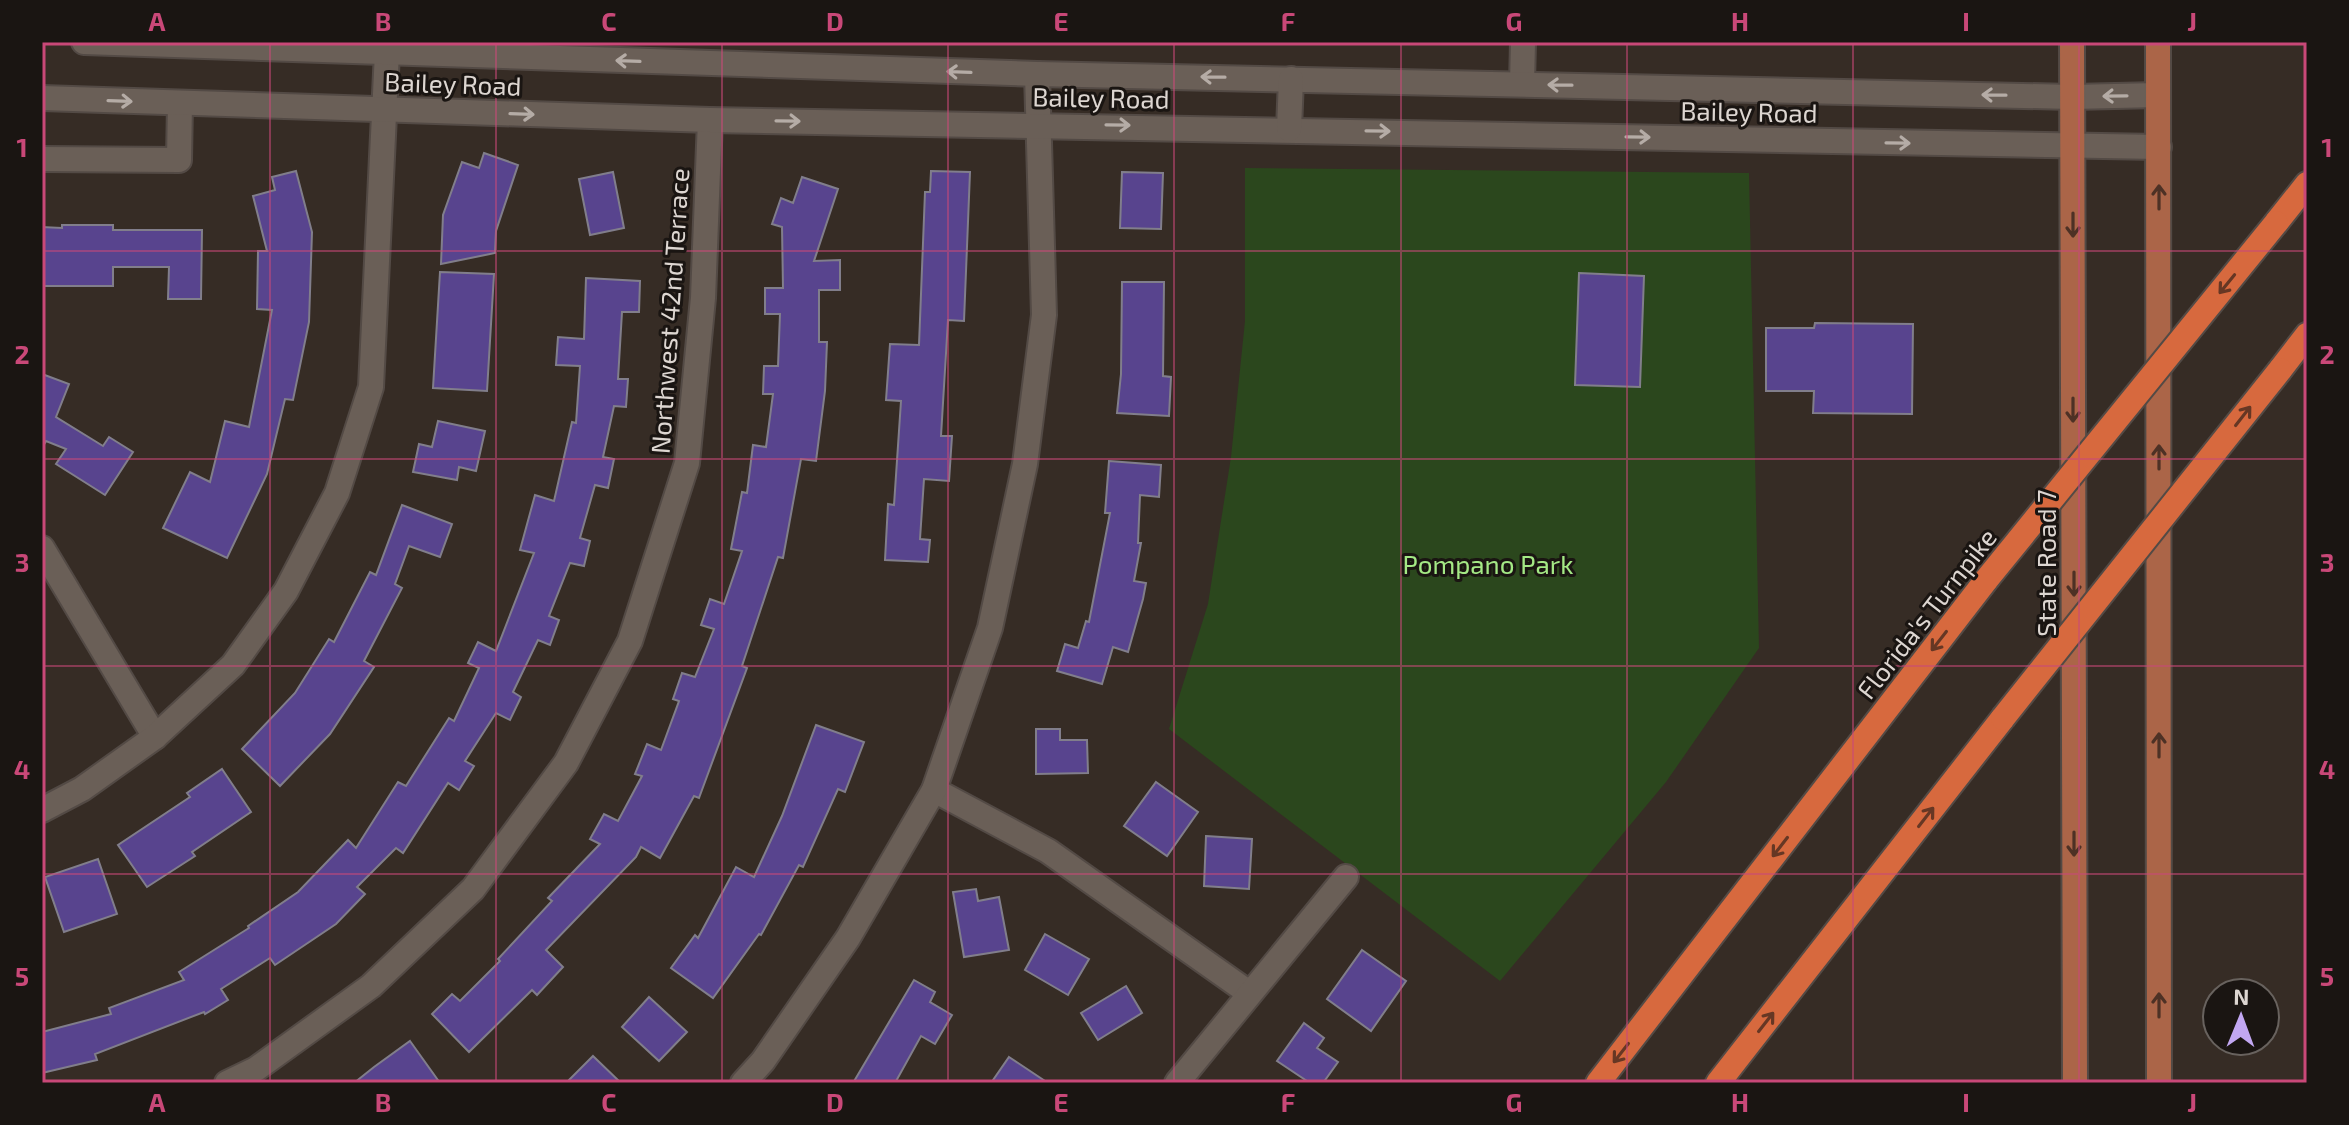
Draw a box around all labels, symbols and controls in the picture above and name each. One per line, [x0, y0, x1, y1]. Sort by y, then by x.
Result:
text: A [149, 5, 166, 36]
text: B [375, 5, 391, 36]
text: C [601, 5, 617, 36]
text: D [826, 5, 844, 36]
text: E [1053, 5, 1069, 36]
text: F [1281, 5, 1295, 36]
text: G [1506, 5, 1522, 36]
text: H [1731, 5, 1749, 36]
text: I [1962, 5, 1970, 36]
text: J [2187, 5, 2197, 36]
one-way arrow [615, 54, 642, 69]
one-way arrow [946, 64, 973, 79]
street label: Bailey Road [384, 65, 522, 101]
one-way arrow [1200, 70, 1227, 85]
one-way arrow [1547, 77, 1574, 92]
street label: Bailey Road [1032, 80, 1170, 114]
one-way arrow [1981, 88, 2008, 103]
one-way arrow [2102, 88, 2129, 104]
one-way arrow [106, 93, 133, 108]
street label: Bailey Road [1680, 94, 1818, 128]
one-way arrow [508, 106, 535, 121]
one-way arrow [774, 113, 801, 128]
one-way arrow [1104, 118, 1131, 133]
one-way arrow [1364, 123, 1391, 139]
one-way arrow [1624, 129, 1651, 144]
text: 1 [16, 131, 28, 162]
text: 1 [2321, 131, 2333, 162]
one-way arrow [1884, 135, 1911, 150]
street label: Northwest 42nd Terrace [644, 167, 694, 455]
one-way arrow [2151, 184, 2167, 211]
one-way arrow [2065, 211, 2081, 238]
one-way arrow [2218, 273, 2235, 294]
text: 2 [14, 338, 30, 369]
text: 2 [2319, 338, 2335, 369]
one-way arrow [2065, 396, 2081, 423]
one-way arrow [2234, 406, 2252, 427]
one-way arrow [2151, 444, 2167, 471]
street label: State Road 7 [2030, 489, 2061, 637]
street label: Florida's Turnpike [1850, 522, 2002, 704]
text: 3 [15, 546, 29, 577]
text: 3 [2320, 546, 2334, 577]
park label: Pompano Park [1403, 548, 1573, 579]
one-way arrow [2066, 570, 2081, 597]
one-way arrow [1930, 630, 1948, 651]
one-way arrow [2151, 732, 2167, 759]
text: 4 [14, 753, 30, 784]
text: 4 [2319, 753, 2335, 784]
one-way arrow [1917, 807, 1934, 828]
one-way arrow [2066, 830, 2082, 857]
one-way arrow [1772, 836, 1789, 857]
text: 5 [15, 960, 29, 991]
text: 5 [2320, 960, 2334, 991]
north arrow [2201, 977, 2281, 1057]
text: N [2233, 983, 2250, 1009]
one-way arrow [2151, 992, 2167, 1019]
one-way arrow [1757, 1012, 1774, 1033]
one-way arrow [1613, 1042, 1630, 1063]
text: A [149, 1086, 166, 1117]
text: B [375, 1086, 391, 1117]
text: C [601, 1086, 617, 1117]
text: D [826, 1086, 844, 1117]
text: E [1053, 1086, 1069, 1117]
text: F [1281, 1086, 1295, 1117]
text: G [1506, 1086, 1522, 1117]
text: H [1731, 1086, 1749, 1117]
text: I [1962, 1086, 1970, 1117]
text: J [2187, 1086, 2197, 1117]

